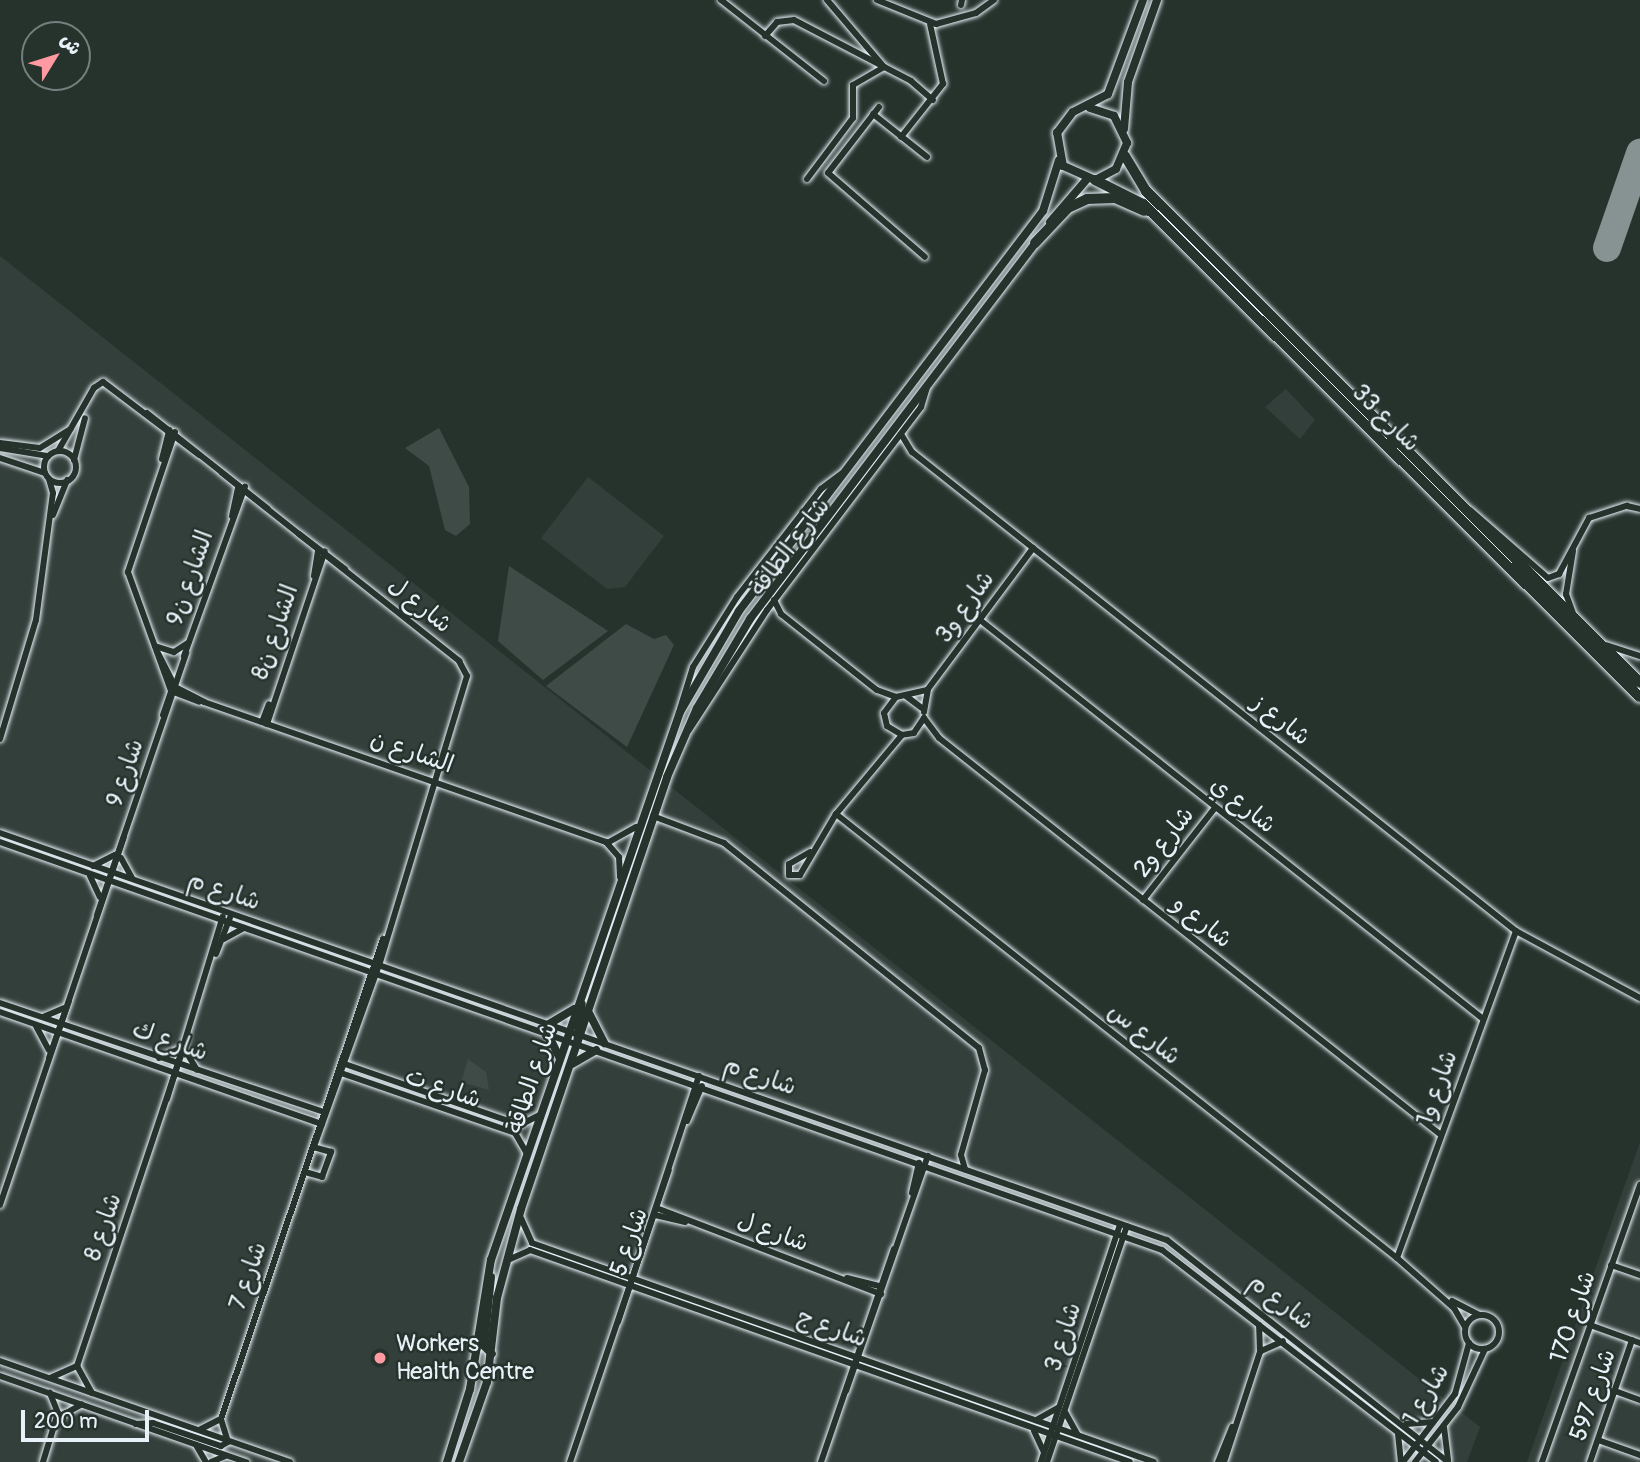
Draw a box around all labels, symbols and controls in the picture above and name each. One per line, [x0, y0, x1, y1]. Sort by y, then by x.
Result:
north arrow [21, 21, 91, 91]
text: ش [55, 29, 87, 60]
street label: شارع 33 [1346, 378, 1426, 458]
street label: شارع الطاقة [744, 492, 836, 602]
street label: الشارع ن9 [160, 527, 220, 629]
street label: شارع و3 [929, 566, 1001, 648]
street label: شارع ل [382, 571, 458, 639]
street label: الشارع ن8 [245, 581, 305, 683]
street label: شارع ز [1246, 688, 1316, 752]
street label: الشارع ن [367, 724, 457, 780]
street label: شارع 9 [100, 735, 150, 811]
street label: شارع ي [1204, 770, 1282, 840]
street label: شارع و2 [1128, 801, 1200, 883]
street label: شارع م [184, 865, 264, 917]
street label: شارع و [1166, 890, 1238, 954]
street label: شارع س [1102, 997, 1186, 1071]
street label: شارع ك [128, 1015, 212, 1067]
street label: شارع الطاقة [500, 1019, 564, 1137]
street label: شارع و1 [1410, 1047, 1464, 1129]
street label: شارع م [720, 1050, 800, 1102]
street label: شارع ت [401, 1062, 485, 1114]
street label: شارع 8 [78, 1190, 128, 1264]
street label: شارع 5 [604, 1204, 654, 1280]
street label: شارع ل [734, 1206, 812, 1258]
street label: شارع 7 [223, 1238, 273, 1314]
street label: شارع 170 [1544, 1267, 1602, 1367]
street label: شارع م [1243, 1268, 1319, 1336]
street label: شارع 3 [1038, 1299, 1088, 1375]
street label: شارع ج [793, 1302, 871, 1354]
place label: Workers Health Centre [396, 1330, 534, 1386]
street label: شارع 597 [1564, 1345, 1622, 1445]
marker: Workers Health Centre [370, 1348, 390, 1368]
street label: شارع 1 [1397, 1359, 1455, 1431]
scale bar [24, 1396, 152, 1440]
text: 200 m [34, 1408, 98, 1435]

